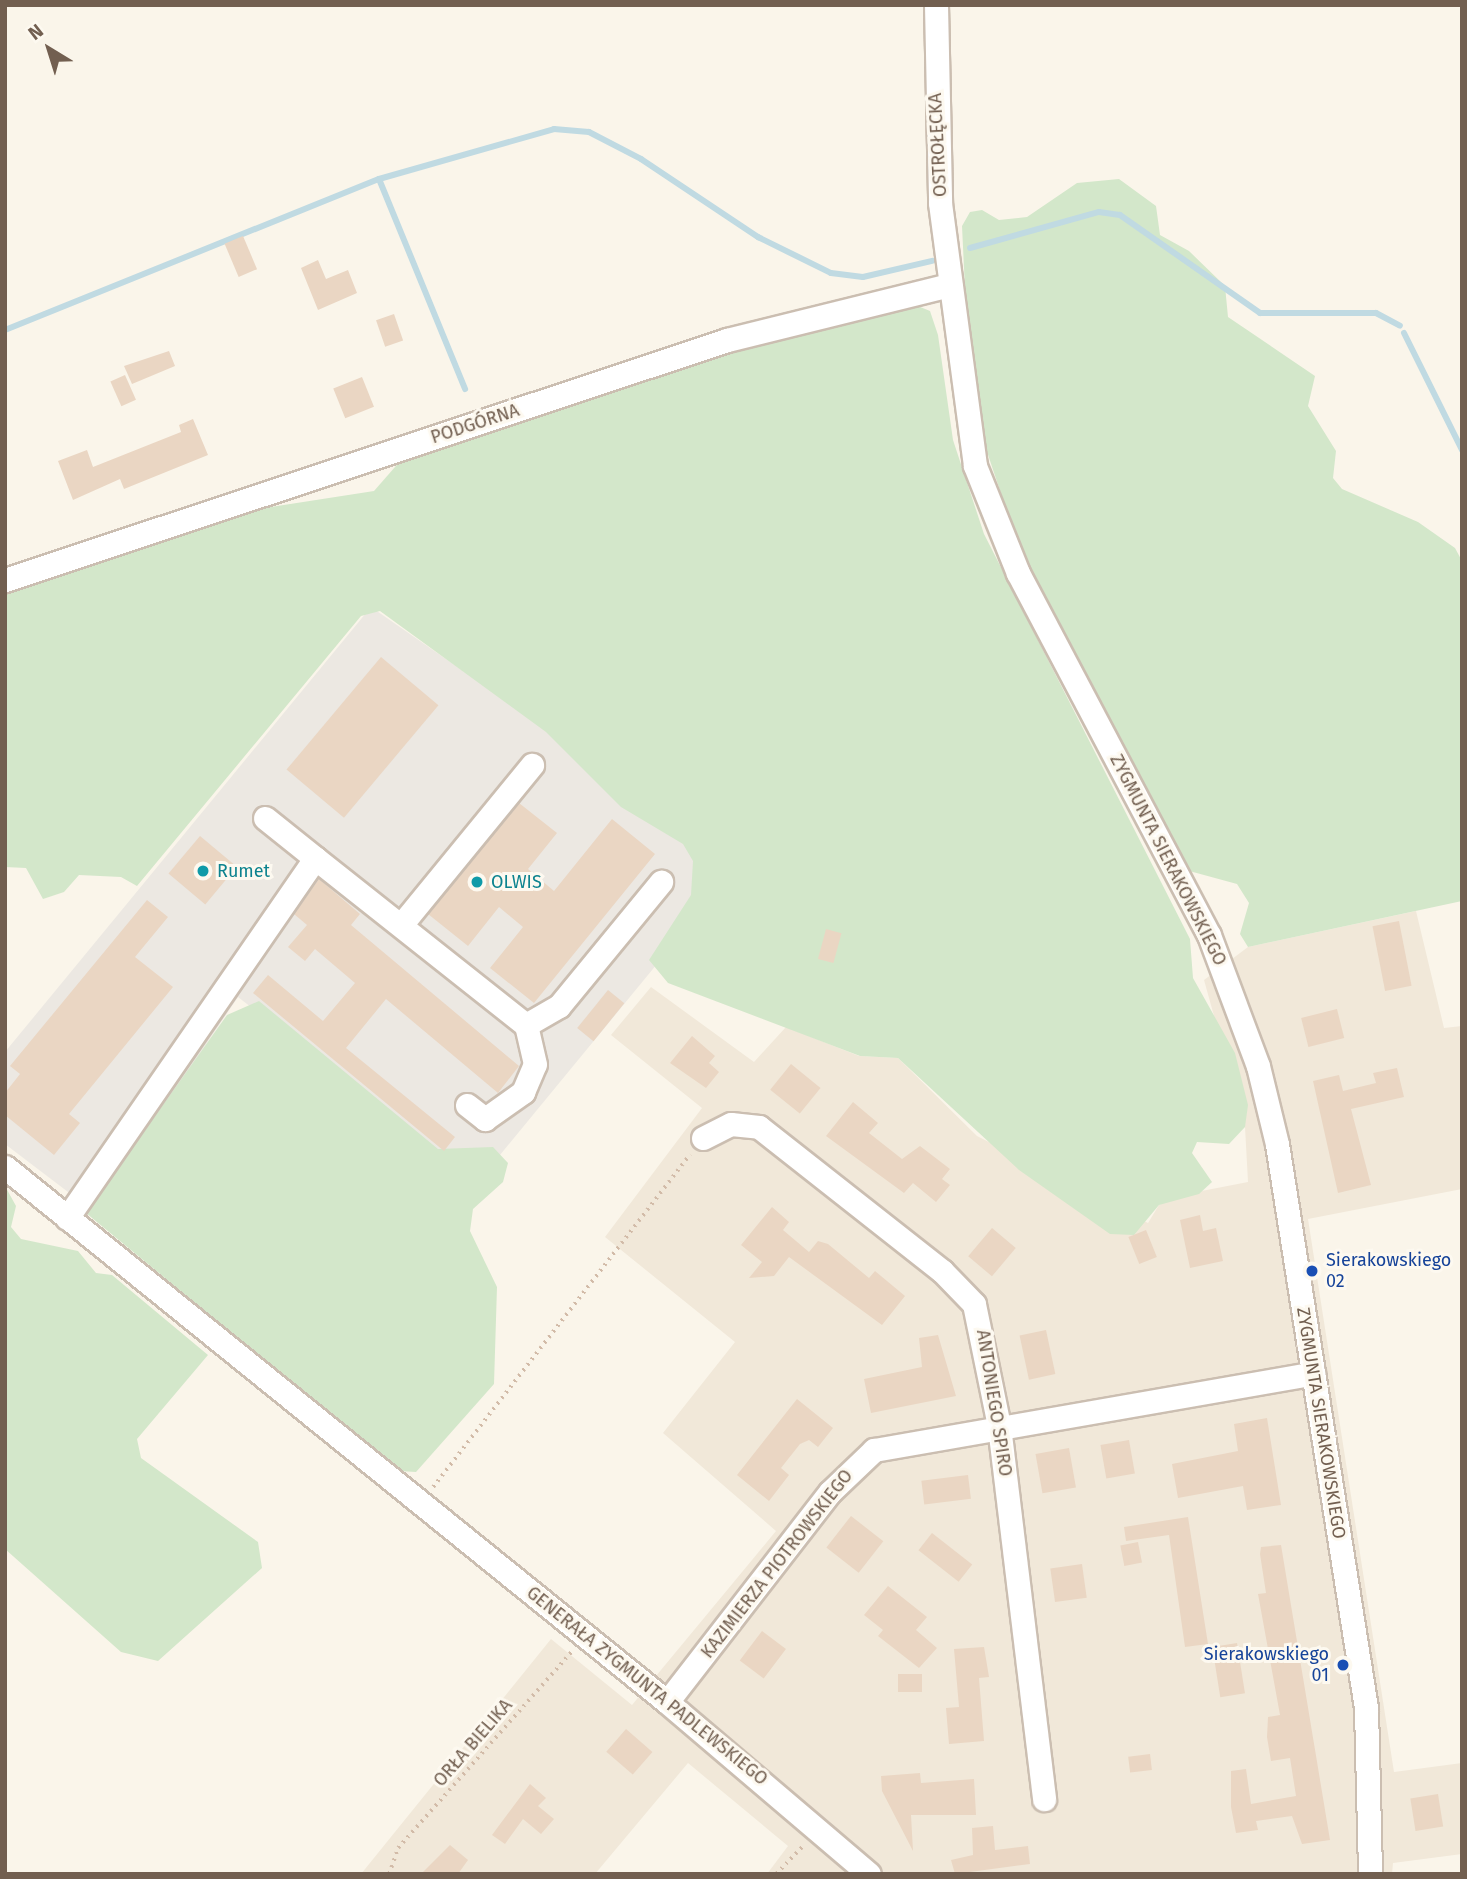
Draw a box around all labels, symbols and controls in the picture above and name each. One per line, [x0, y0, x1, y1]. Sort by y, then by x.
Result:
north arrow [14, 14, 84, 84]
text: N [24, 19, 48, 45]
street label: OSTROŁĘCKA [924, 92, 952, 198]
street label: PODGÓRNA [428, 400, 522, 448]
street label: ZYGMUNTA SIERAKOWSKIEGO [1105, 751, 1231, 969]
place label: Rumet [217, 860, 270, 882]
marker: Rumet [195, 863, 211, 879]
place label: OLWIS [491, 871, 542, 893]
marker: OLWIS [469, 874, 485, 890]
place label: Sierakowskiego 02 [1326, 1250, 1451, 1292]
marker: Sierakowskiego 02 [1304, 1263, 1320, 1279]
street label: ZYGMUNTA SIERAKOWSKIEGO [1292, 1306, 1350, 1540]
street label: ANTONIEGO SPIRO [972, 1328, 1016, 1478]
street label: KAZIMIERZA PIOTROWSKIEGO [697, 1465, 857, 1663]
street label: GENERAŁA ZYGMUNTA PADLEWSKIEGO [522, 1582, 772, 1790]
place label: Sierakowskiego 01 [1204, 1644, 1329, 1686]
marker: Sierakowskiego 01 [1335, 1657, 1351, 1673]
street label: ORŁA BIELIKA [429, 1695, 517, 1791]

